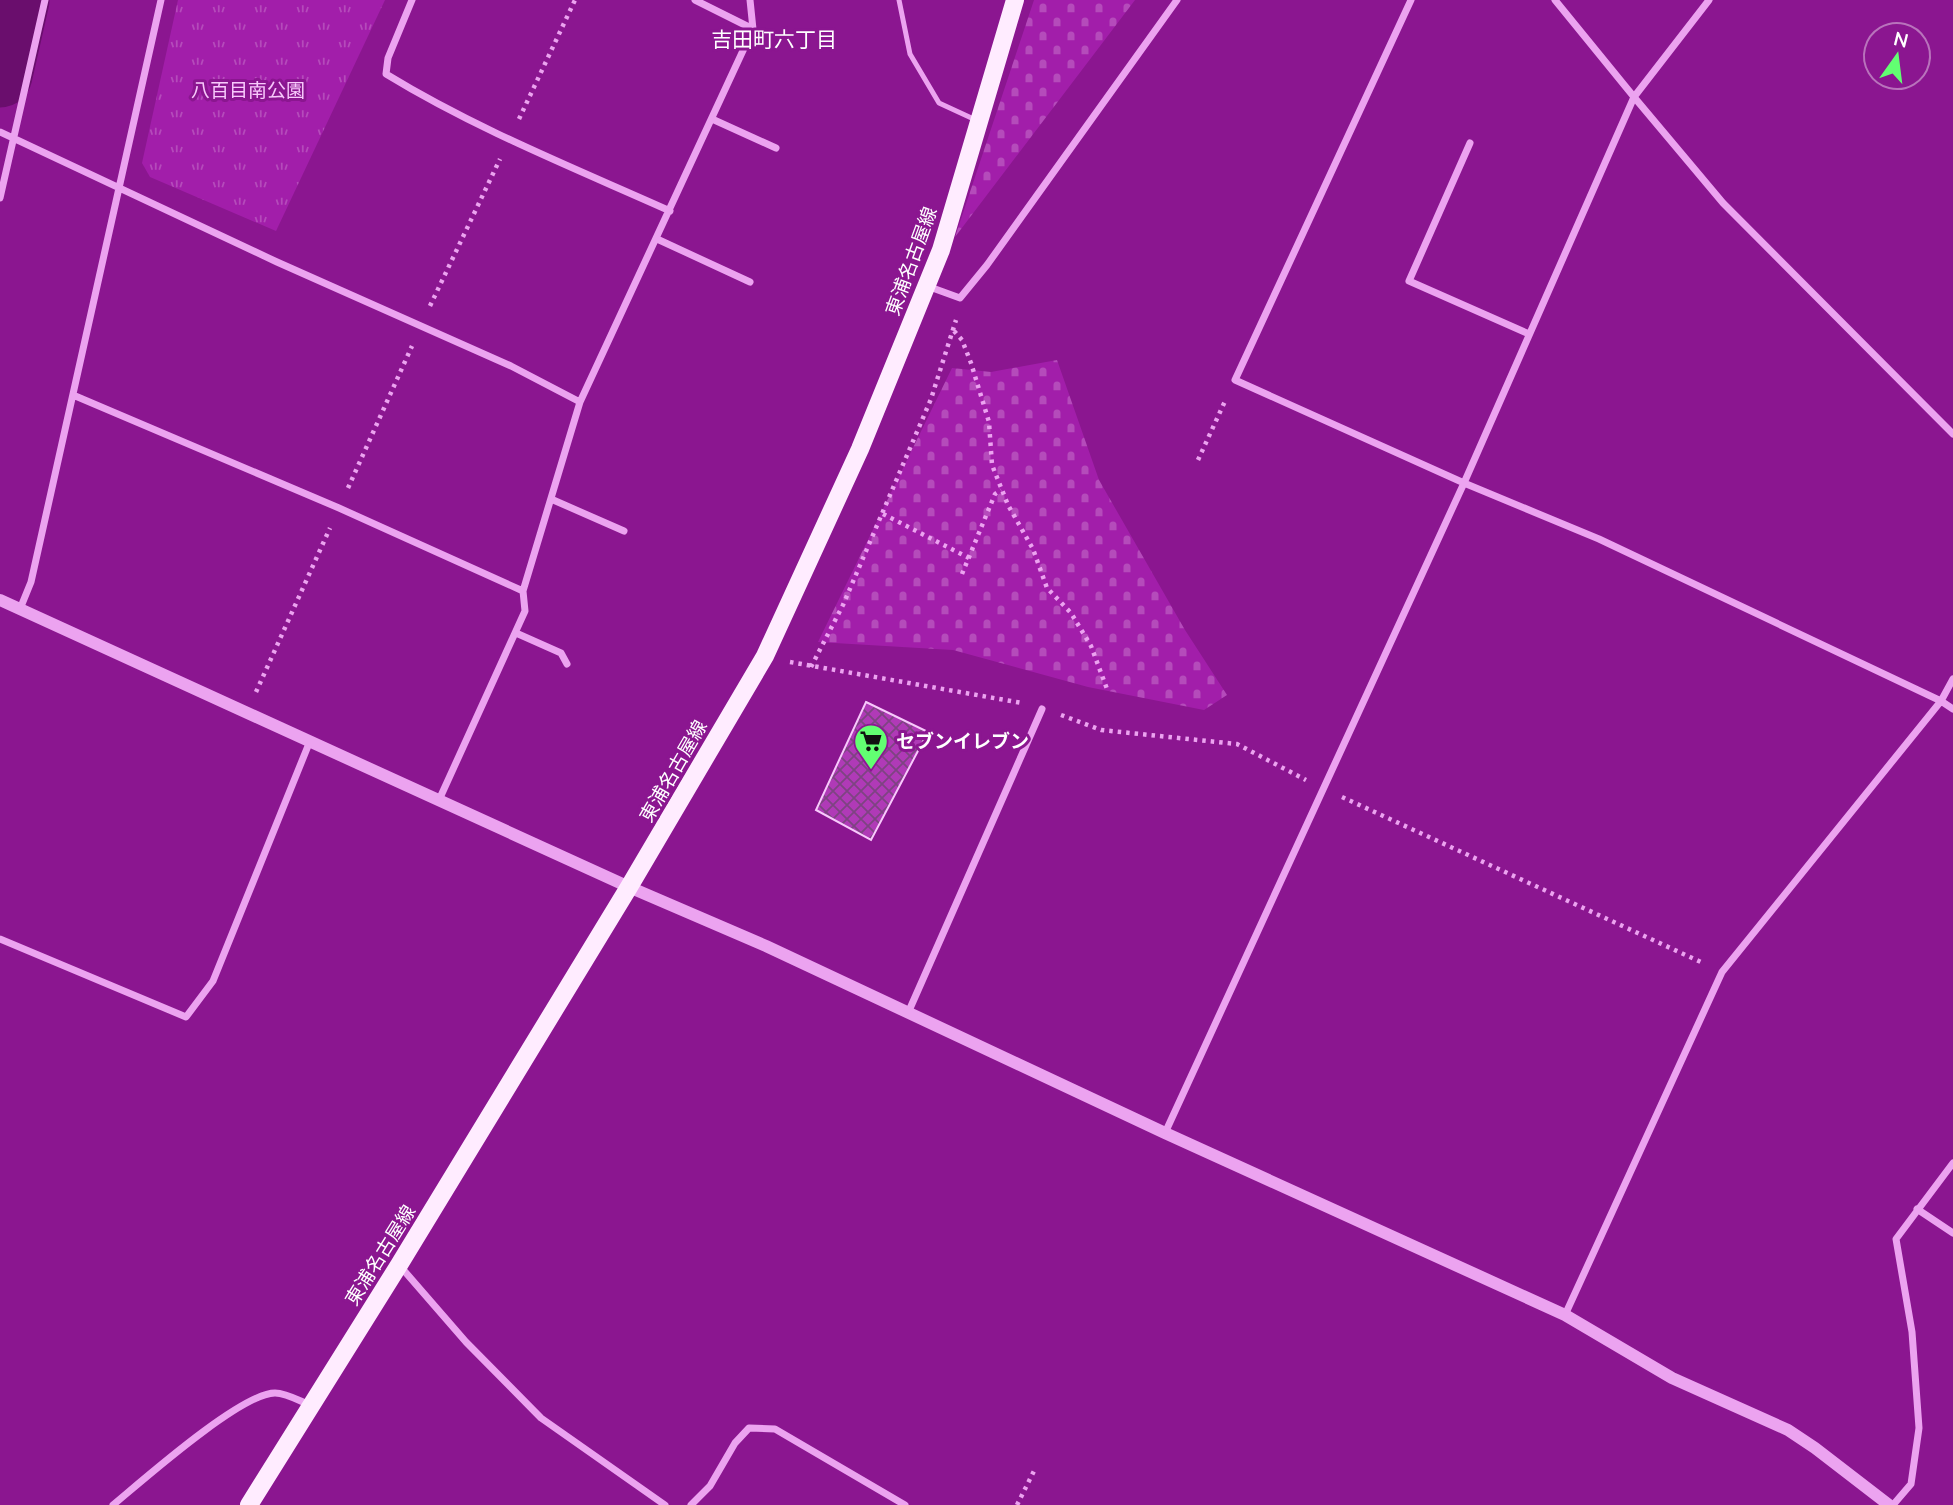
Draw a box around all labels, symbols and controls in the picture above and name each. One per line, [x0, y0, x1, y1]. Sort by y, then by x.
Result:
north arrow [1862, 21, 1932, 91]
district label: 吉田町六丁目 [711, 26, 837, 54]
text: N [1891, 26, 1911, 55]
park label: 八百目南公園 [191, 78, 305, 104]
street label: 東浦名古屋線 [880, 203, 944, 319]
street label: 東浦名古屋線 [634, 716, 714, 827]
supermarket icon: セブンイレブン [852, 722, 890, 771]
place label: セブンイレブン [896, 729, 1029, 755]
street label: 東浦名古屋線 [340, 1200, 422, 1311]

